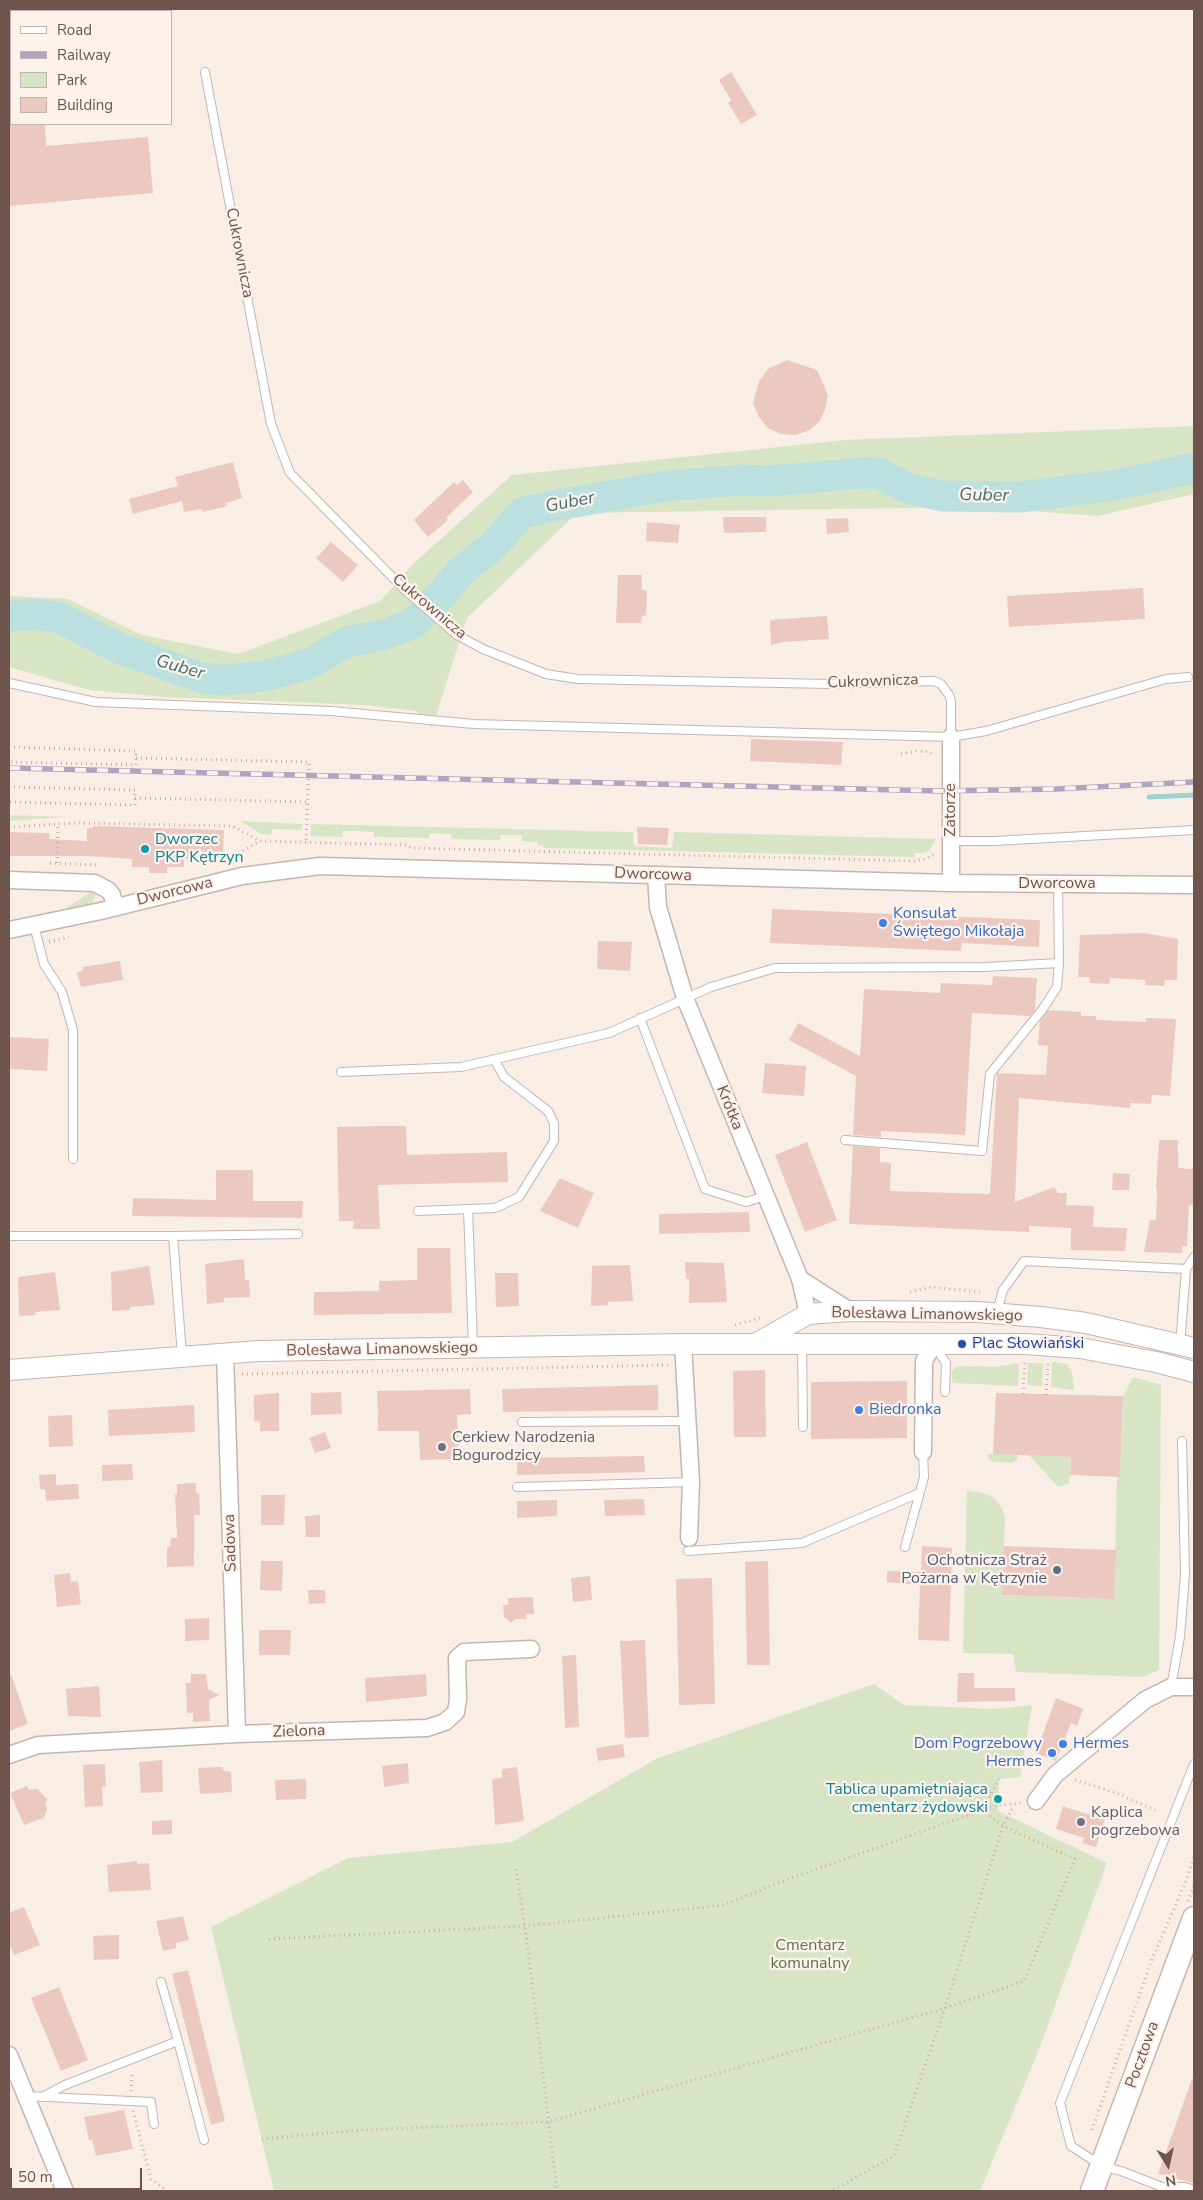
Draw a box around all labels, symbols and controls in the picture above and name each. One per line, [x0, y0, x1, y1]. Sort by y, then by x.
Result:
legend [10, 10, 172, 125]
text: Road [57, 20, 92, 40]
text: Railway [57, 45, 111, 65]
text: Park [57, 70, 87, 90]
text: Building [57, 95, 113, 115]
street label: Cukrownicza [221, 206, 257, 300]
water label: Guber [959, 485, 1009, 507]
water label: Guber [544, 488, 596, 518]
street label: Cukrownicza [388, 570, 470, 644]
water label: Guber [153, 651, 207, 685]
street label: Cukrownicza [827, 671, 919, 693]
street label: Zatorze [941, 783, 961, 837]
place label: Dworzec PKP Kętrzyn [155, 830, 244, 868]
marker: Dworzec PKP Kętrzyn [139, 843, 151, 855]
street label: Dworcowa [614, 864, 692, 886]
street label: Dworcowa [135, 873, 215, 911]
street label: Dworcowa [1018, 874, 1096, 894]
place label: Konsulat Świętego Mikołaja [893, 904, 1024, 942]
marker: Konsulat Świętego Mikołaja [877, 917, 889, 929]
street label: Krótka [711, 1083, 747, 1133]
street label: Bolesława Limanowskiego [831, 1304, 1023, 1326]
place label: Plac Słowiański [972, 1334, 1084, 1354]
marker: Plac Słowiański [956, 1338, 968, 1350]
street label: Bolesława Limanowskiego [286, 1339, 478, 1361]
place label: Biedronka [869, 1400, 941, 1420]
marker: Biedronka [853, 1404, 865, 1416]
place label: Cerkiew Narodzenia Bogurodzicy [452, 1428, 595, 1466]
marker: Cerkiew Narodzenia Bogurodzicy [436, 1441, 448, 1453]
street label: Sadowa [220, 1514, 242, 1572]
place label: Ochotnicza Straż Pożarna w Kętrzynie [901, 1551, 1047, 1589]
marker: Ochotnicza Straż Pożarna w Kętrzynie [1051, 1564, 1063, 1576]
street label: Zielona [272, 1721, 326, 1743]
place label: Dom Pogrzebowy Hermes [914, 1734, 1042, 1772]
place label: Hermes [1073, 1734, 1129, 1754]
marker: Hermes [1057, 1738, 1069, 1750]
marker: Dom Pogrzebowy Hermes [1046, 1747, 1058, 1759]
place label: Tablica upamiętniająca cmentarz żydowski [826, 1780, 988, 1818]
marker: Tablica upamiętniająca cmentarz żydowski [992, 1793, 1004, 1805]
place label: Kaplica pogrzebowa [1091, 1803, 1180, 1841]
marker: Kaplica pogrzebowa [1075, 1816, 1087, 1828]
park label: Cmentarz komunalny [771, 1936, 849, 1974]
street label: Pocztowa [1122, 2019, 1164, 2091]
north arrow [1143, 2140, 1193, 2190]
scale bar [12, 2158, 145, 2190]
text: 50 m [18, 2167, 53, 2187]
text: N [1164, 2170, 1178, 2191]

